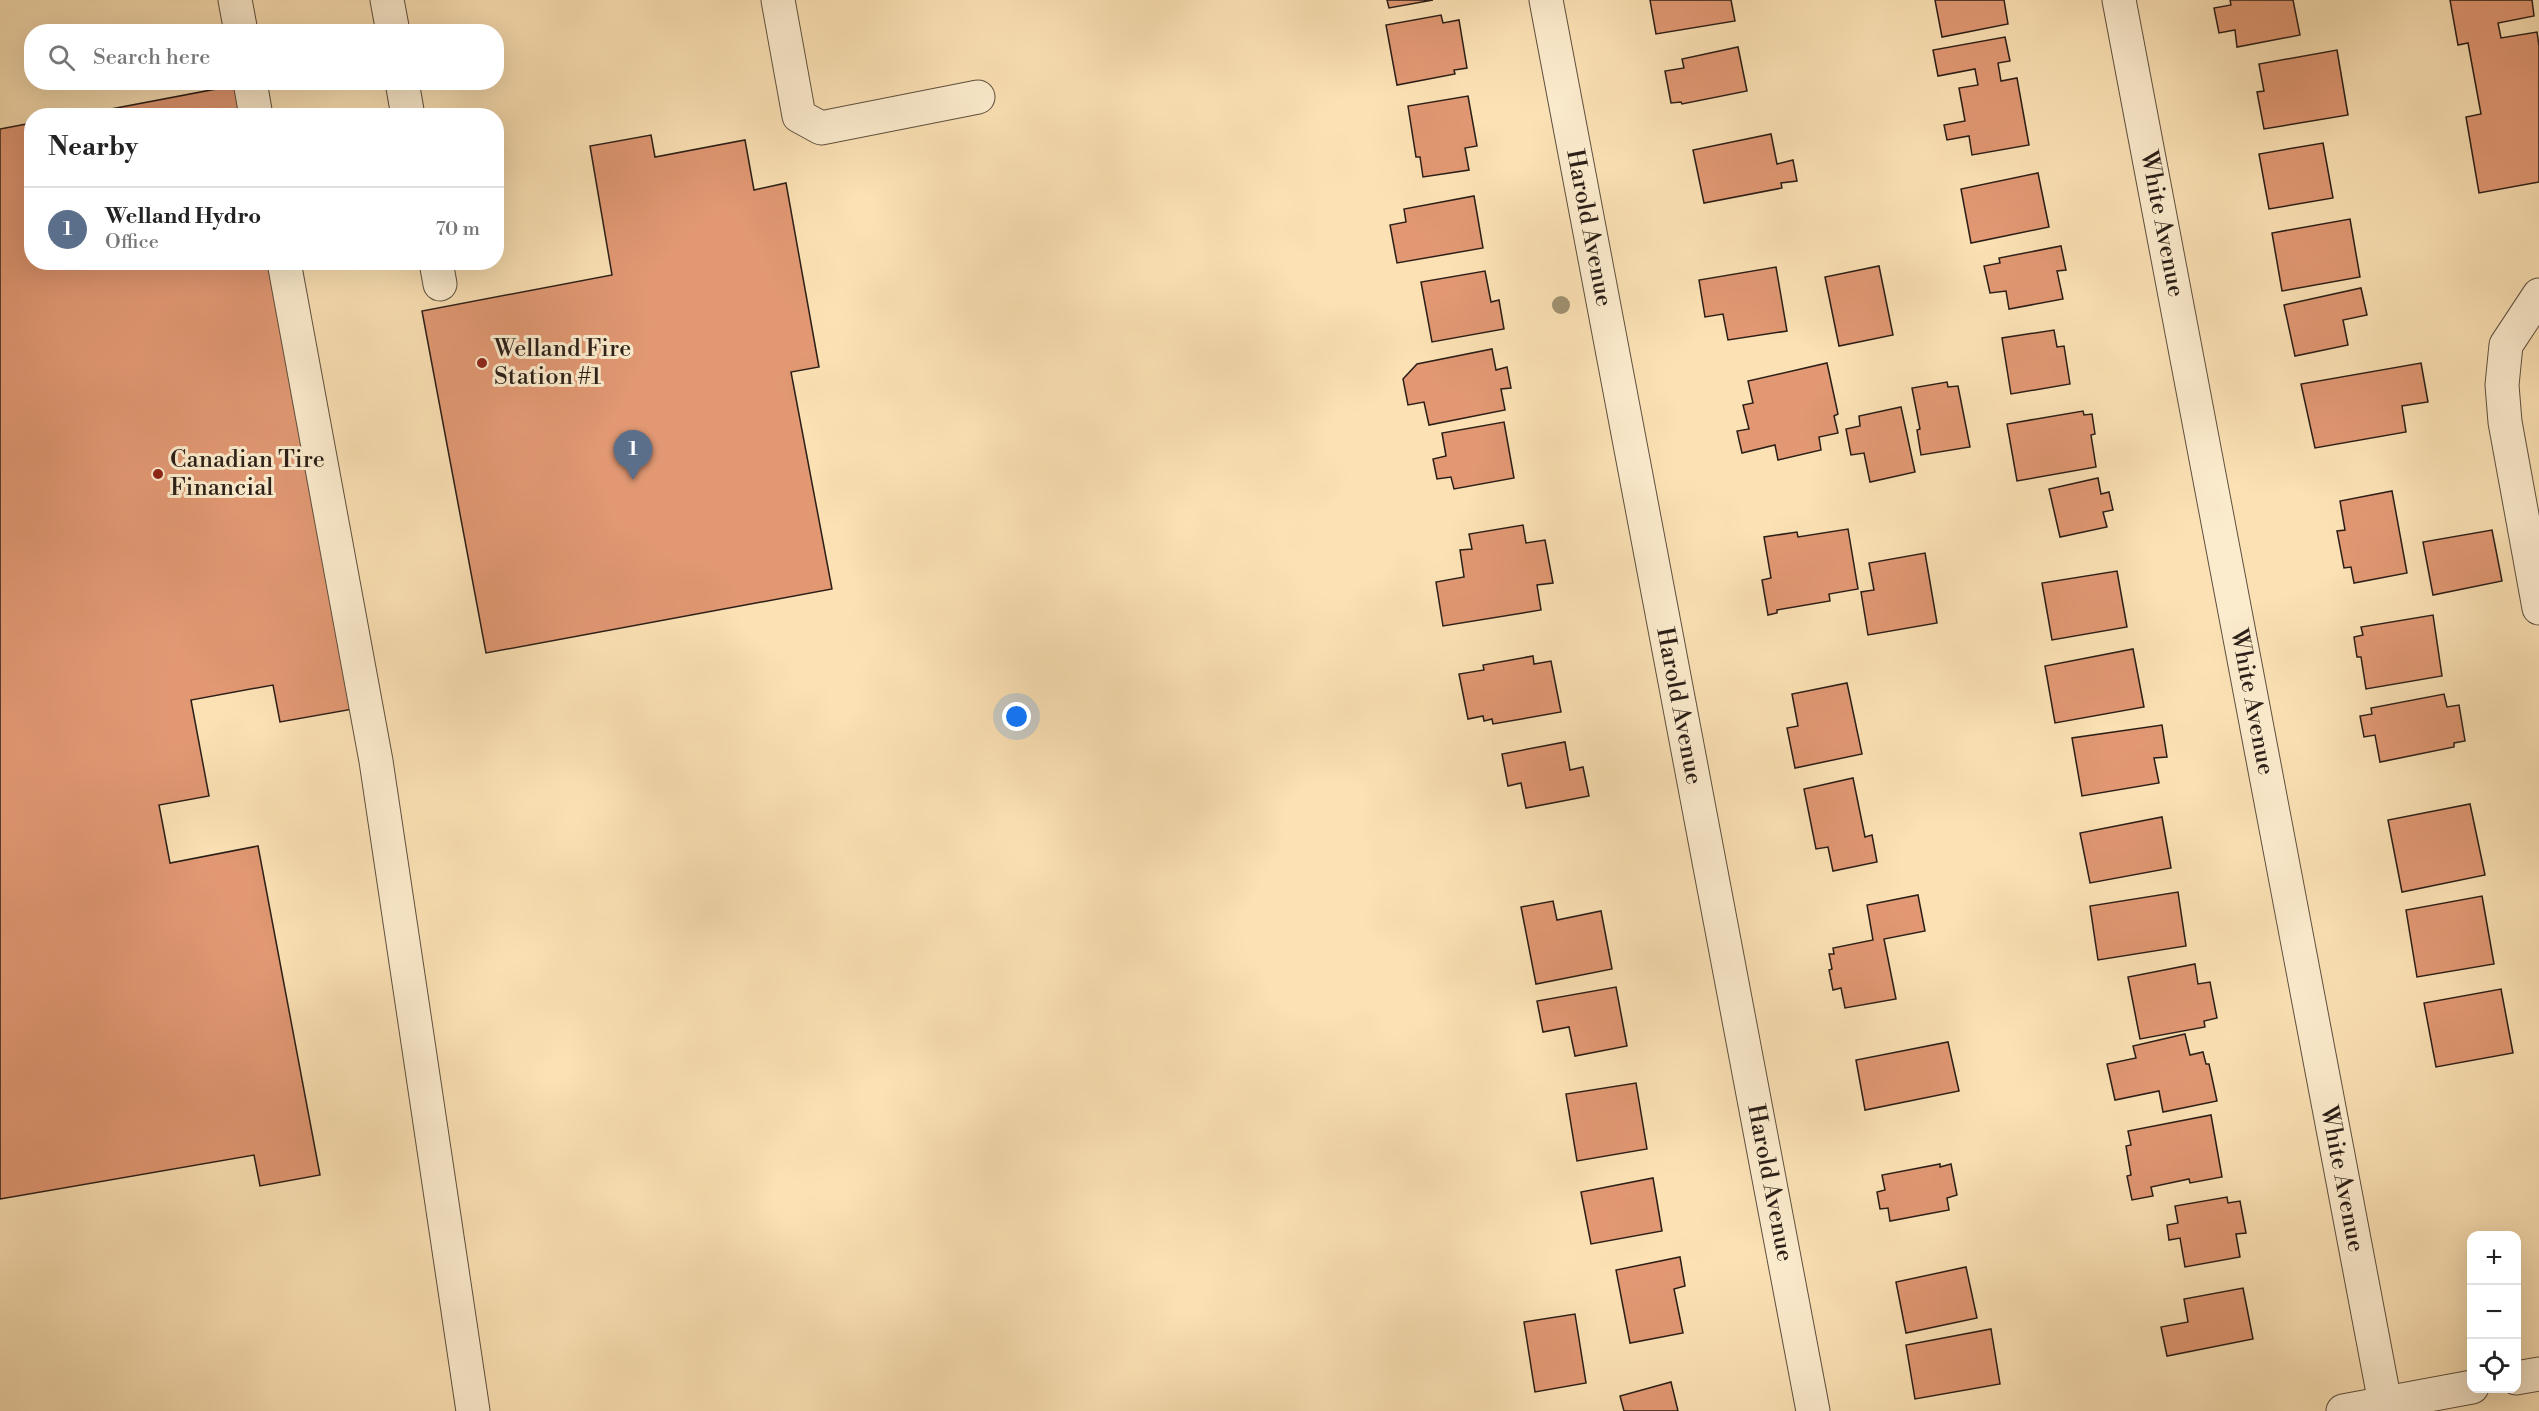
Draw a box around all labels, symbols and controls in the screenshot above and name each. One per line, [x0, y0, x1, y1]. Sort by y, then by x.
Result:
search box [24, 24, 504, 90]
icon: search [45, 41, 78, 74]
text: Search here [93, 44, 210, 71]
text: Nearby [48, 131, 138, 163]
street label: Harold Avenue [1559, 147, 1619, 309]
street label: White Avenue [2133, 147, 2191, 300]
text: Welland Hydro [105, 203, 261, 230]
text: 1 [63, 217, 72, 242]
text: 70 m [436, 217, 480, 242]
text: Office [105, 230, 159, 255]
place label: Welland Fire Station #1 [493, 334, 631, 392]
marker: Welland Fire Station #1 [475, 356, 489, 370]
pin: 1 [614, 430, 652, 480]
place label: Canadian Tire Financial [170, 445, 325, 503]
marker: Canadian Tire Financial [151, 467, 165, 481]
street label: Harold Avenue [1649, 625, 1709, 787]
street label: White Avenue [2223, 625, 2281, 778]
your location [1002, 702, 1031, 731]
street label: Harold Avenue [1740, 1102, 1800, 1264]
street label: White Avenue [2313, 1102, 2371, 1255]
map controls [2467, 1231, 2521, 1393]
button: + [2467, 1231, 2521, 1285]
button: − [2467, 1285, 2521, 1339]
button: locate [2467, 1339, 2521, 1393]

